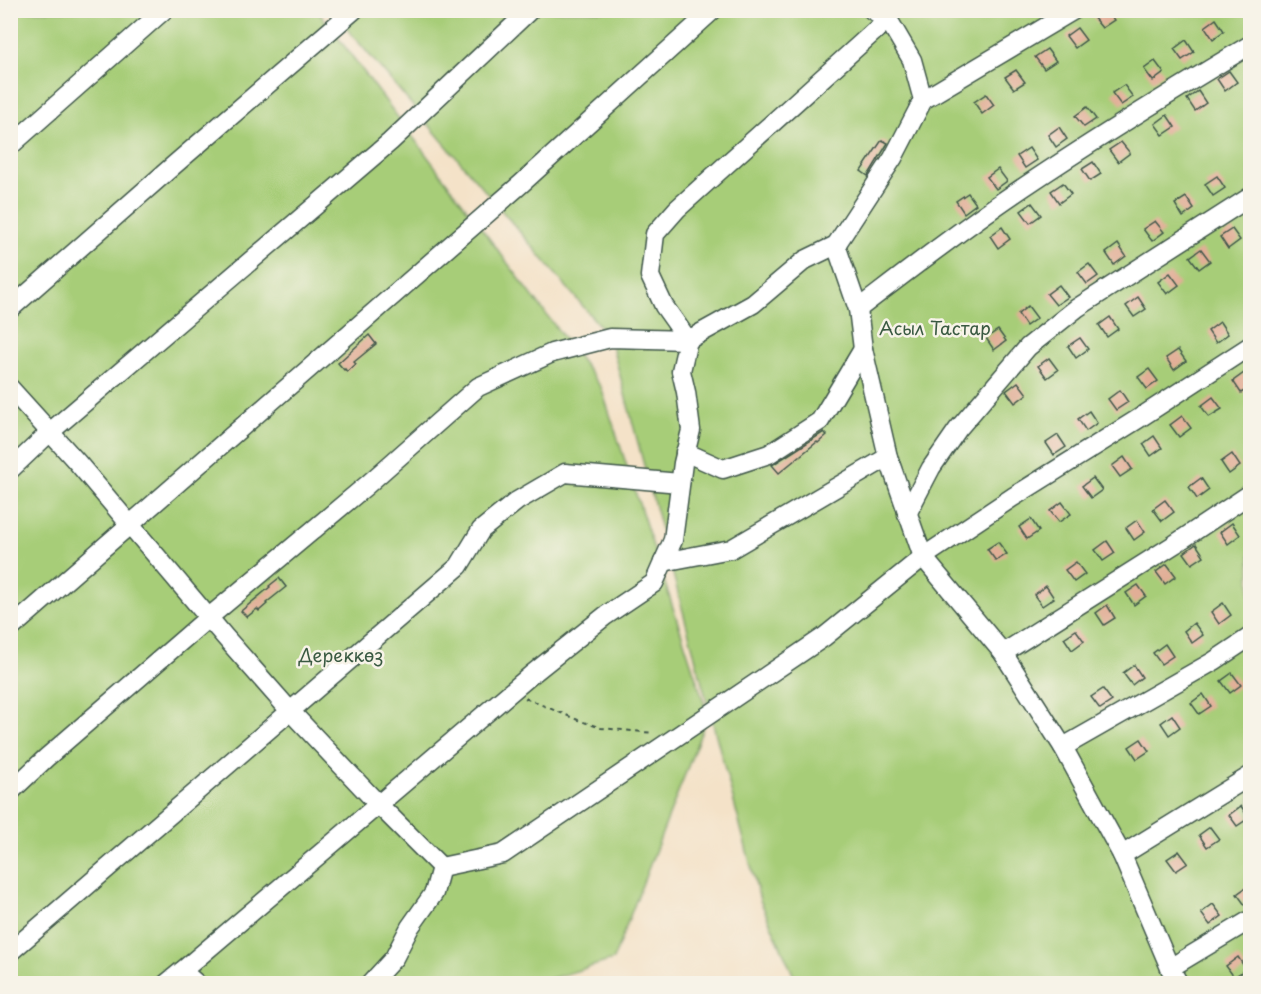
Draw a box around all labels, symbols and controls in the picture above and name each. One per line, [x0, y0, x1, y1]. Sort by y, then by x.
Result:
park label: Асыл Тастар [879, 314, 991, 341]
park label: Дереккөз [298, 641, 383, 668]

